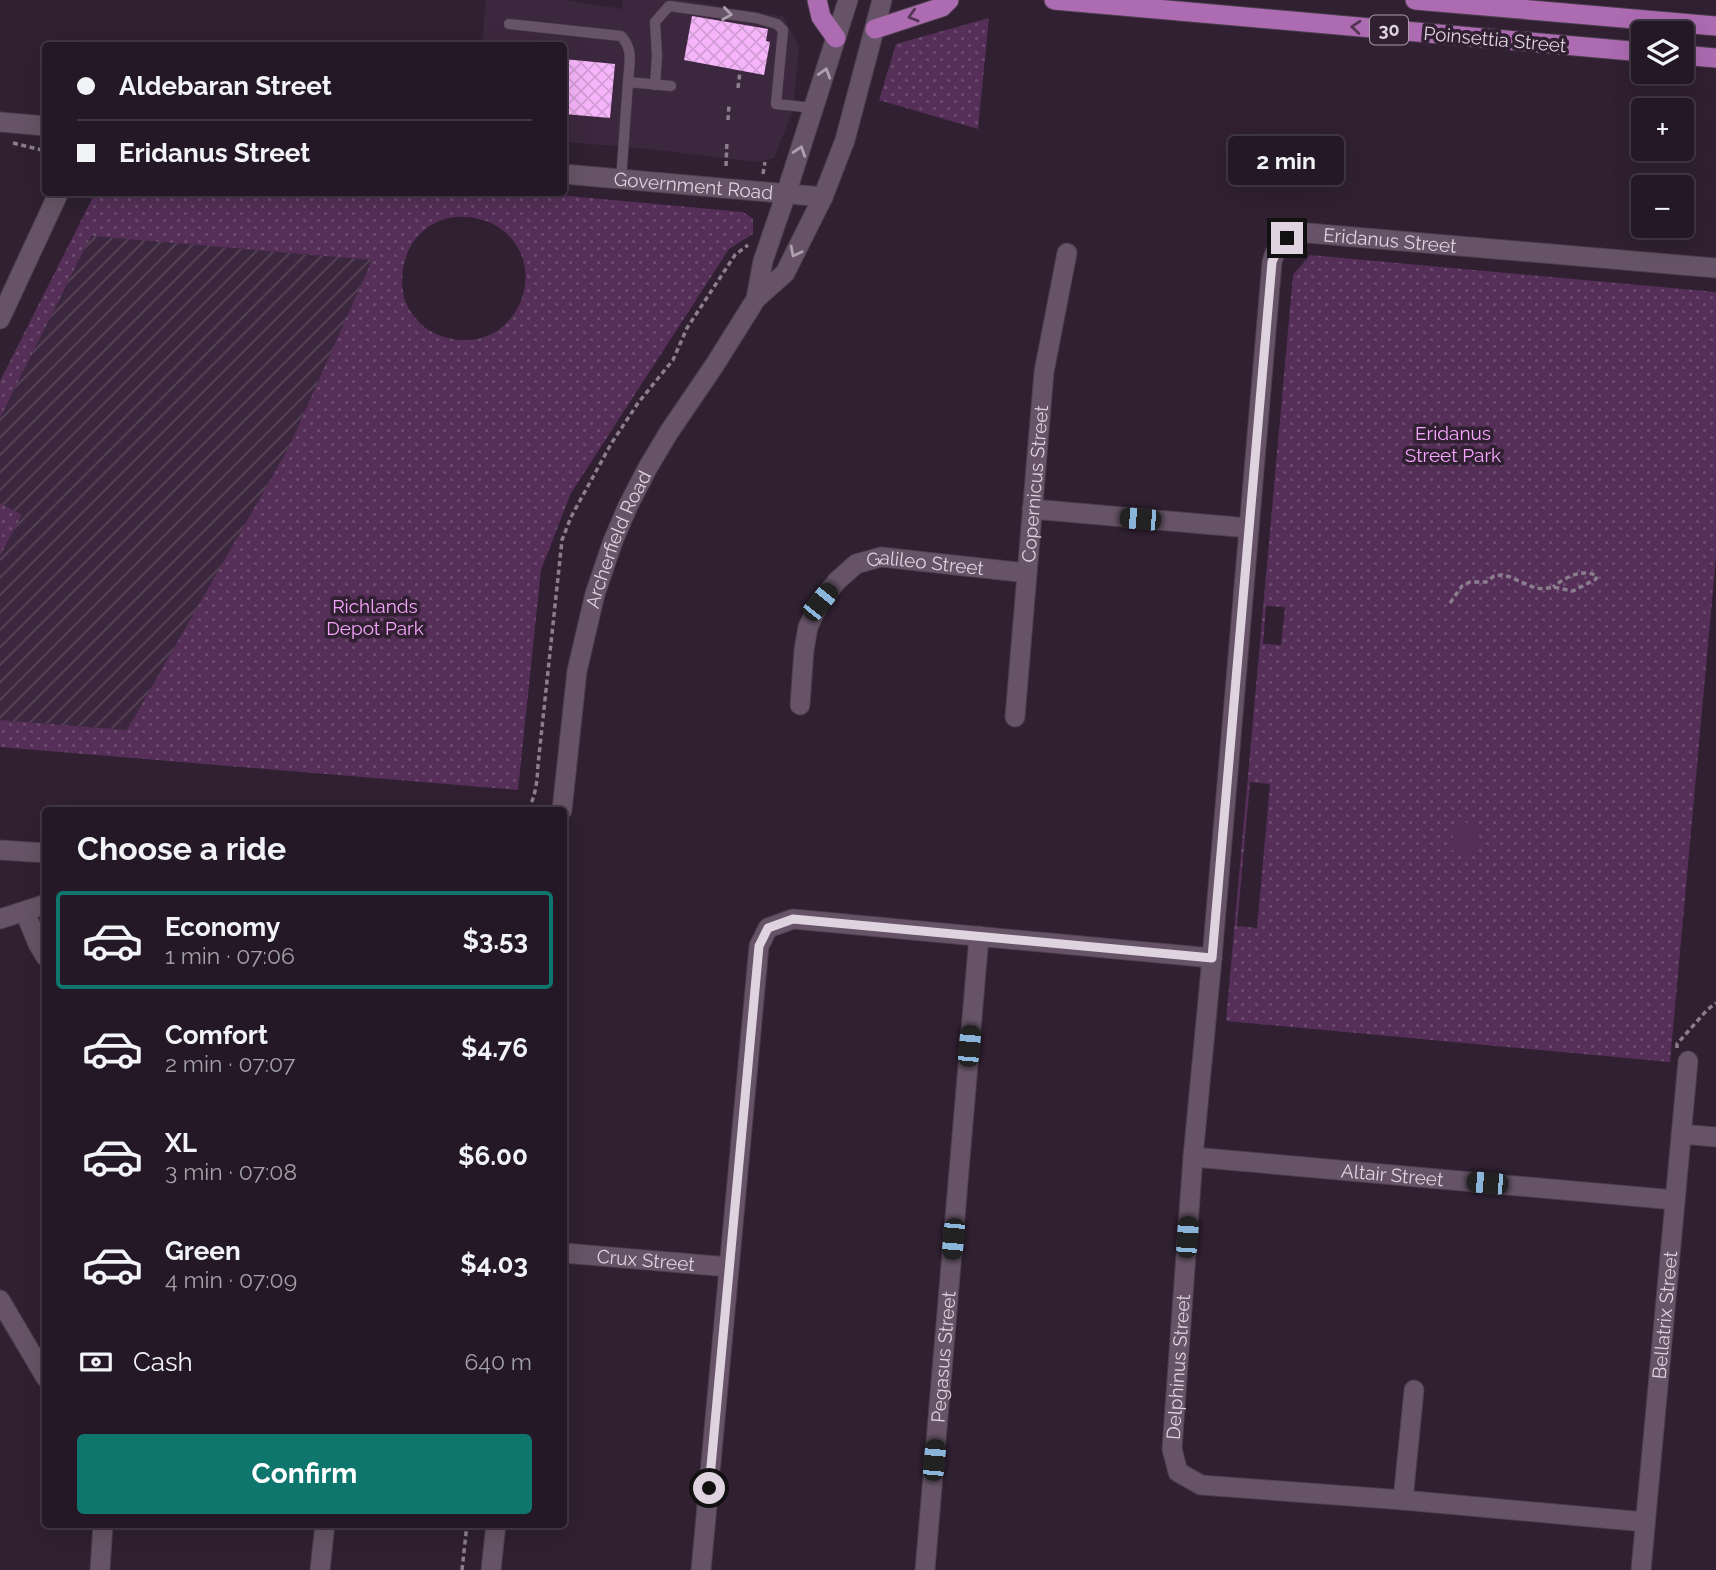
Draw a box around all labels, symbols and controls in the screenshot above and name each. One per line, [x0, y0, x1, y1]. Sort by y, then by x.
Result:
one-way arrow [721, 7, 733, 22]
one-way arrow [907, 7, 919, 22]
road number: 30 [1370, 15, 1408, 44]
one-way arrow [1350, 20, 1361, 35]
map controls [1631, 21, 1694, 238]
button: layers [1631, 21, 1694, 84]
street label: Poinsettia Street [1423, 22, 1568, 56]
one-way arrow [817, 67, 832, 79]
text: Aldebaran Street [119, 71, 332, 101]
button: + [1631, 98, 1694, 161]
callout: 2 min [1229, 136, 1345, 186]
text: Eridanus Street [119, 138, 310, 168]
one-way arrow [792, 145, 806, 157]
text: 2 min [1256, 147, 1316, 174]
street label: Government Road [613, 167, 774, 204]
button: − [1631, 175, 1694, 238]
route end [1271, 222, 1303, 254]
street label: Eridanus Street [1322, 223, 1458, 257]
one-way arrow [790, 245, 804, 258]
street label: Copernicus Street [1017, 404, 1052, 563]
park label: Eridanus Street Park [1405, 422, 1501, 466]
street label: Archerfield Road [581, 467, 655, 610]
car [1119, 507, 1162, 531]
street label: Galileo Street [864, 546, 986, 579]
car [799, 579, 842, 625]
park label: Richlands Depot Park [326, 595, 424, 639]
text: Choose a ride [77, 830, 286, 867]
icon: car [81, 909, 144, 972]
text: Economy [165, 912, 280, 942]
text: $3.53 [462, 925, 528, 955]
text: 1 min · 07:06 [165, 942, 295, 969]
icon: car [81, 1017, 144, 1080]
text: Comfort [165, 1020, 268, 1050]
car [957, 1024, 982, 1068]
text: $4.76 [461, 1033, 528, 1063]
text: 2 min · 07:07 [165, 1050, 295, 1077]
icon: car [81, 1125, 144, 1188]
text: XL [165, 1128, 197, 1158]
text: $6.00 [458, 1141, 528, 1171]
text: 3 min · 07:08 [165, 1158, 297, 1185]
street label: Altair Street [1340, 1159, 1445, 1190]
car [1466, 1171, 1509, 1195]
car [1176, 1215, 1199, 1259]
car [941, 1217, 966, 1261]
icon: car [81, 1233, 144, 1296]
text: Green [165, 1236, 241, 1266]
street label: Crux Street [596, 1245, 696, 1275]
text: $4.03 [460, 1249, 528, 1279]
street label: Bellatrix Street [1648, 1249, 1681, 1380]
text: 4 min · 07:09 [165, 1266, 297, 1293]
street label: Pegasus Street [927, 1289, 960, 1424]
street label: Delphinus Street [1162, 1293, 1194, 1441]
icon: cash [77, 1343, 115, 1381]
text: Cash [133, 1347, 193, 1377]
text: 640 m [464, 1348, 532, 1375]
button: Confirm [77, 1434, 532, 1514]
car [922, 1438, 947, 1482]
route start [693, 1472, 725, 1504]

